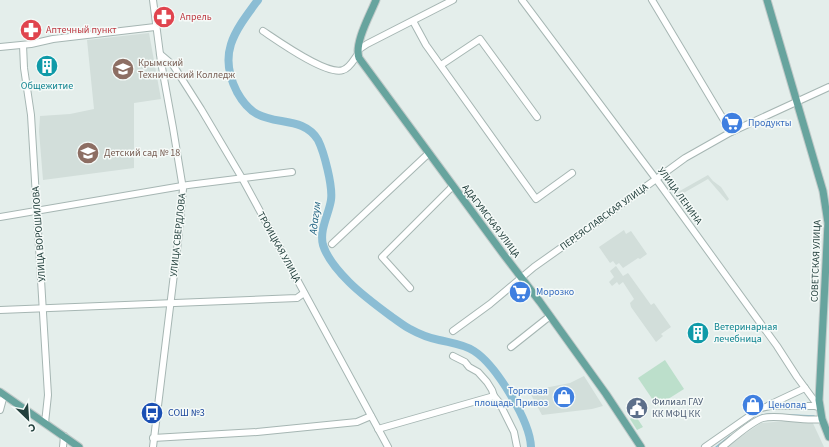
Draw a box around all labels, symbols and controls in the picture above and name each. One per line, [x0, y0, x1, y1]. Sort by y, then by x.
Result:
pharmacy icon: Апрель [151, 4, 177, 30]
place label: Апрель [180, 10, 212, 24]
pharmacy icon: Аптечный пункт [18, 17, 44, 43]
place label: Аптечный пункт [46, 23, 117, 37]
building icon: Общежитие [34, 53, 60, 79]
school or university icon: Крымский Технический Колледж [110, 56, 136, 82]
place label: Крымский Технический Колледж [138, 56, 235, 82]
place label: Общежитие [21, 79, 73, 93]
supermarket icon: Продукты [719, 110, 745, 136]
place label: Продукты [748, 116, 792, 130]
school or university icon: Детский сад № 18 [75, 140, 101, 166]
place label: Детский сад № 18 [104, 146, 180, 160]
street label: УЛИЦА ЛЕНИНА [654, 164, 706, 228]
street label: ПЕРЕЯСЛАВСКАЯ УЛИЦА [557, 180, 651, 254]
street label: АДАГУМСКАЯ УЛИЦА [459, 181, 524, 261]
street label: УЛИЦА ВОРОШИЛОВА [29, 185, 49, 282]
street label: УЛИЦА СВЕРДЛОВА [167, 192, 189, 277]
water label: Адагум [305, 201, 324, 236]
street label: ТРОИЦКАЯ УЛИЦА [254, 209, 305, 285]
street label: СОВЕТСКАЯ УЛИЦА [808, 219, 824, 302]
supermarket icon: Морозко [507, 279, 533, 305]
place label: Морозко [536, 285, 574, 299]
building icon: Ветеринарная лечебница [685, 320, 711, 346]
place label: Ветеринарная лечебница [714, 320, 777, 346]
place label: Торговая площадь Привоз [474, 384, 548, 410]
shop icon: Торговая площадь Привоз [551, 384, 577, 410]
shop icon: Ценопад [740, 392, 766, 418]
public building icon: Филиал ГАУ КК МФЦ КК [624, 395, 650, 421]
place label: Филиал ГАУ КК МФЦ КК [652, 395, 704, 421]
place label: Ценопад [768, 398, 807, 412]
north arrow [8, 399, 48, 439]
bus stop icon: СОШ №3 [139, 400, 165, 426]
place label: СОШ №3 [168, 406, 205, 420]
text: С [25, 419, 38, 436]

